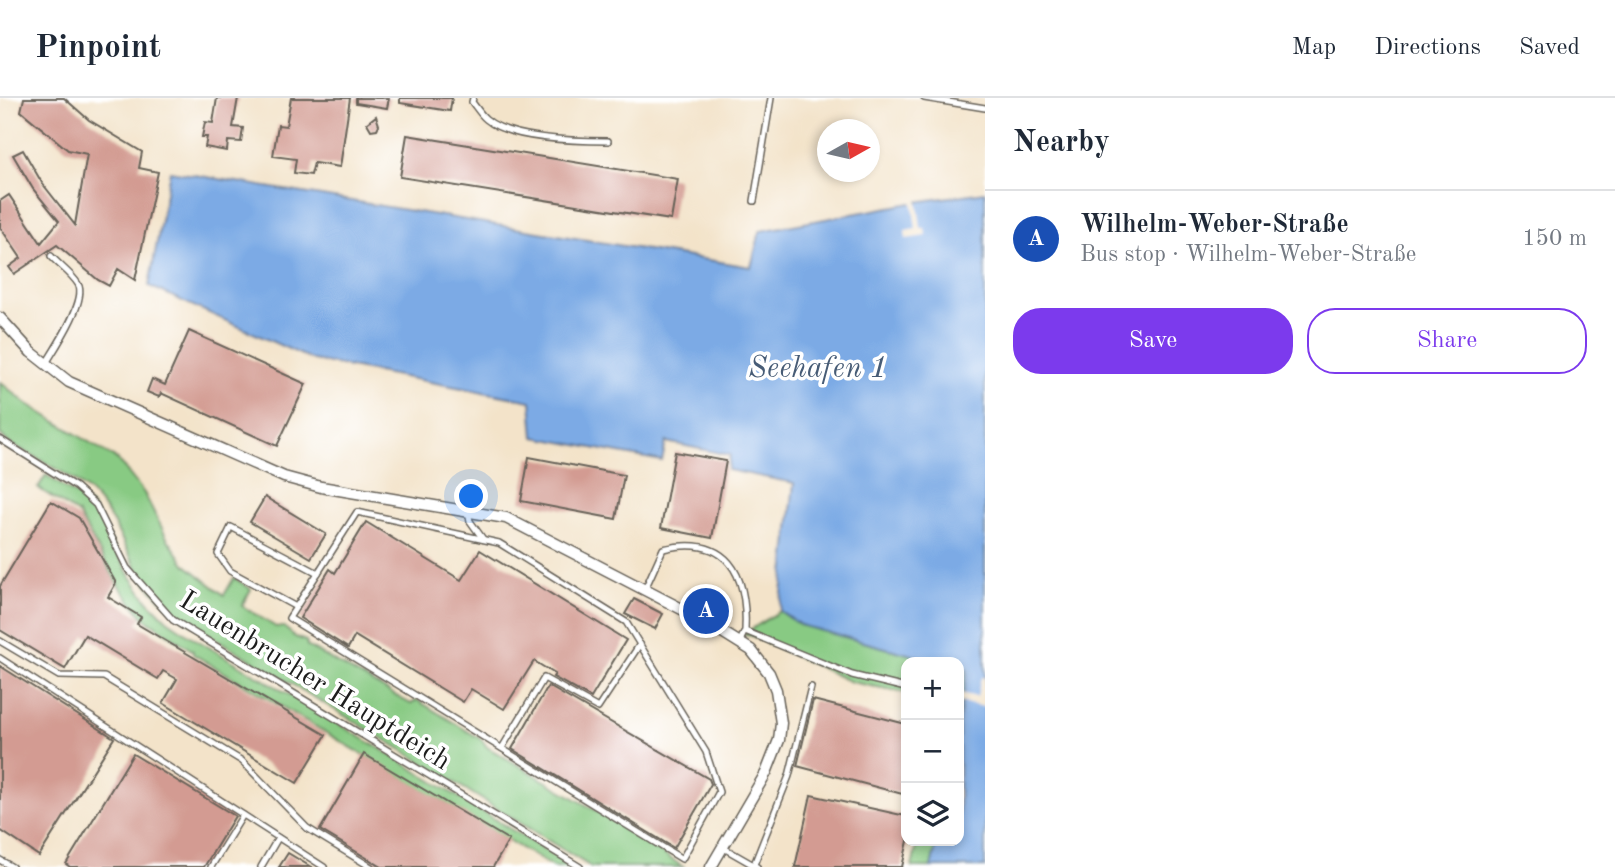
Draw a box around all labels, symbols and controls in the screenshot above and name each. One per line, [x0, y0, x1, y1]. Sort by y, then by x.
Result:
text: Pinpoint [35, 32, 161, 65]
text: Map [1292, 36, 1336, 60]
text: Directions [1374, 36, 1481, 60]
text: Saved [1519, 36, 1580, 60]
north arrow [817, 119, 880, 182]
text: Nearby [1013, 128, 1110, 158]
text: Wilhelm-Weber-Straße [1080, 212, 1349, 238]
text: A [1027, 227, 1045, 250]
text: 150 m [1522, 227, 1587, 250]
text: Bus stop · Wilhelm-Weber-Straße [1080, 243, 1416, 266]
button: Save [1013, 308, 1293, 374]
button: Share [1307, 308, 1587, 374]
water label: Seehafen 1 [748, 354, 888, 384]
your location [454, 479, 488, 513]
pin: A [683, 585, 729, 637]
street label: Lauenbrucher Hauptdeich [174, 587, 455, 777]
map controls [901, 657, 964, 846]
button: + [901, 657, 964, 720]
button: − [901, 720, 964, 783]
button: layers [901, 783, 964, 846]

